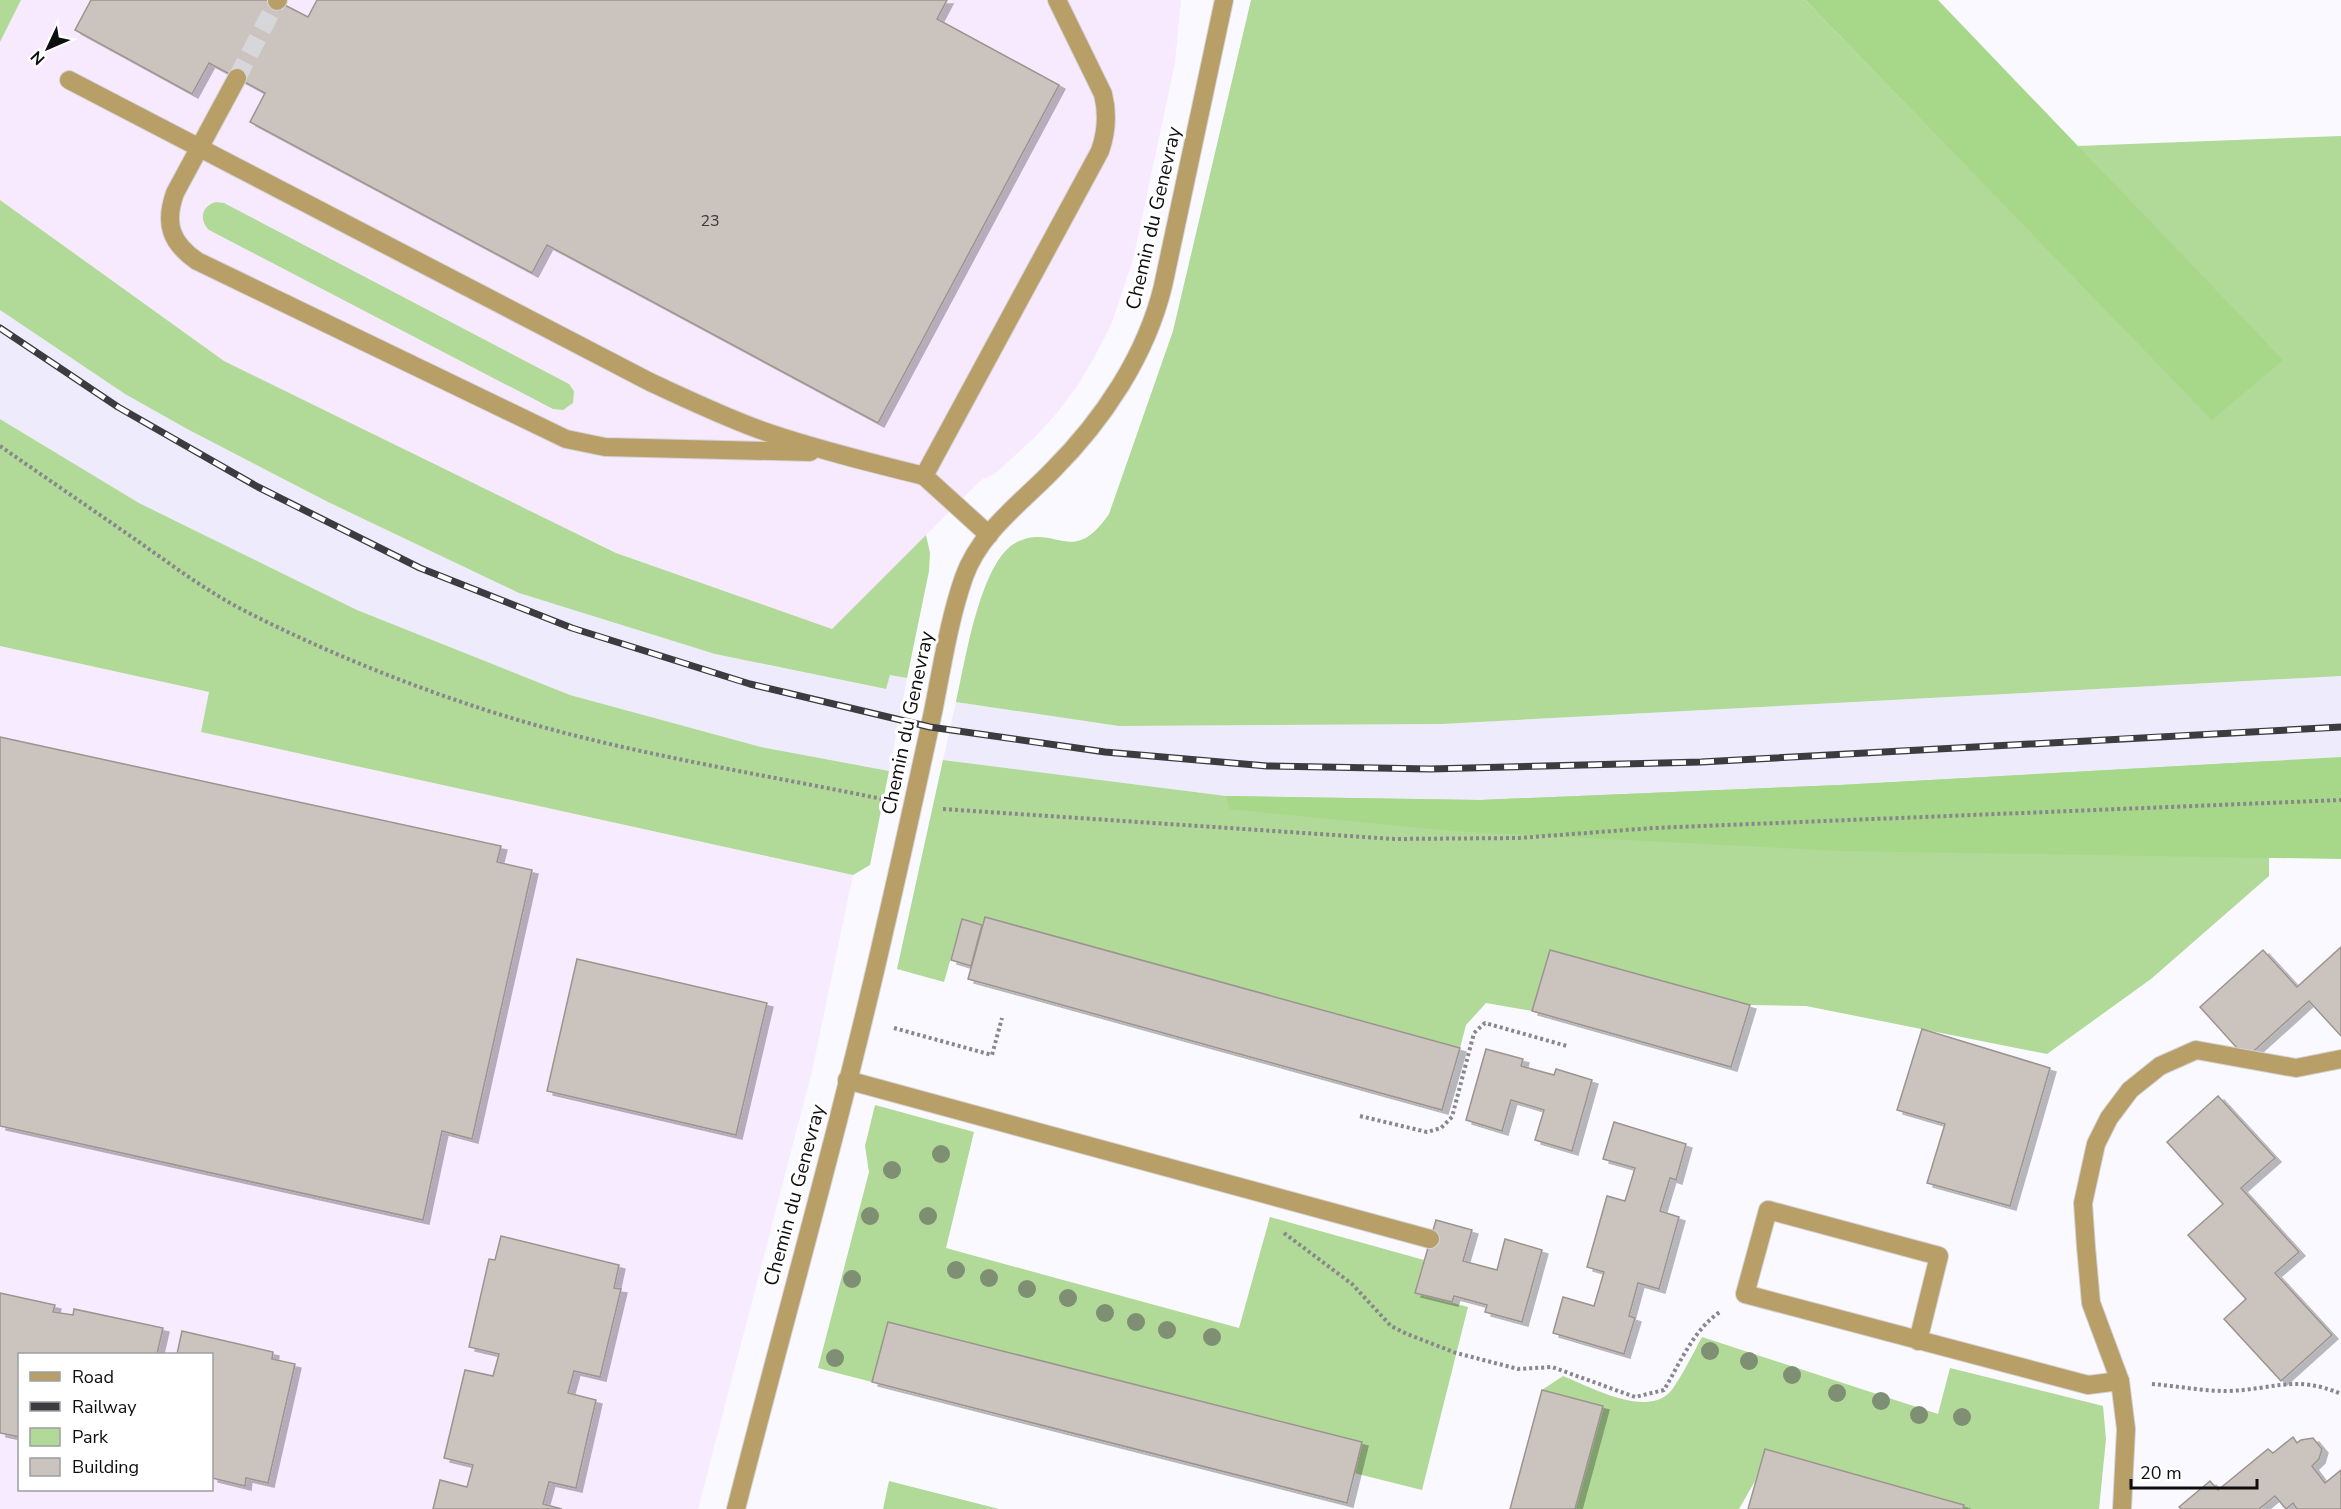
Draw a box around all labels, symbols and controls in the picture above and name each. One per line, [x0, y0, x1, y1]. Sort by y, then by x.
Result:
north arrow [18, 18, 78, 78]
text: N [26, 46, 50, 70]
street label: Chemin du Genevray [1119, 123, 1188, 312]
house number: 23 [700, 210, 720, 232]
street label: Chemin du Genevray [875, 628, 940, 817]
street label: Chemin du Genevray [757, 1101, 832, 1289]
legend [18, 1353, 213, 1491]
text: Road [72, 1365, 114, 1389]
text: Railway [72, 1395, 137, 1419]
text: Park [72, 1425, 109, 1449]
scale bar [2131, 1452, 2257, 1490]
text: Building [72, 1455, 139, 1479]
text: 20 m [2140, 1461, 2182, 1485]

